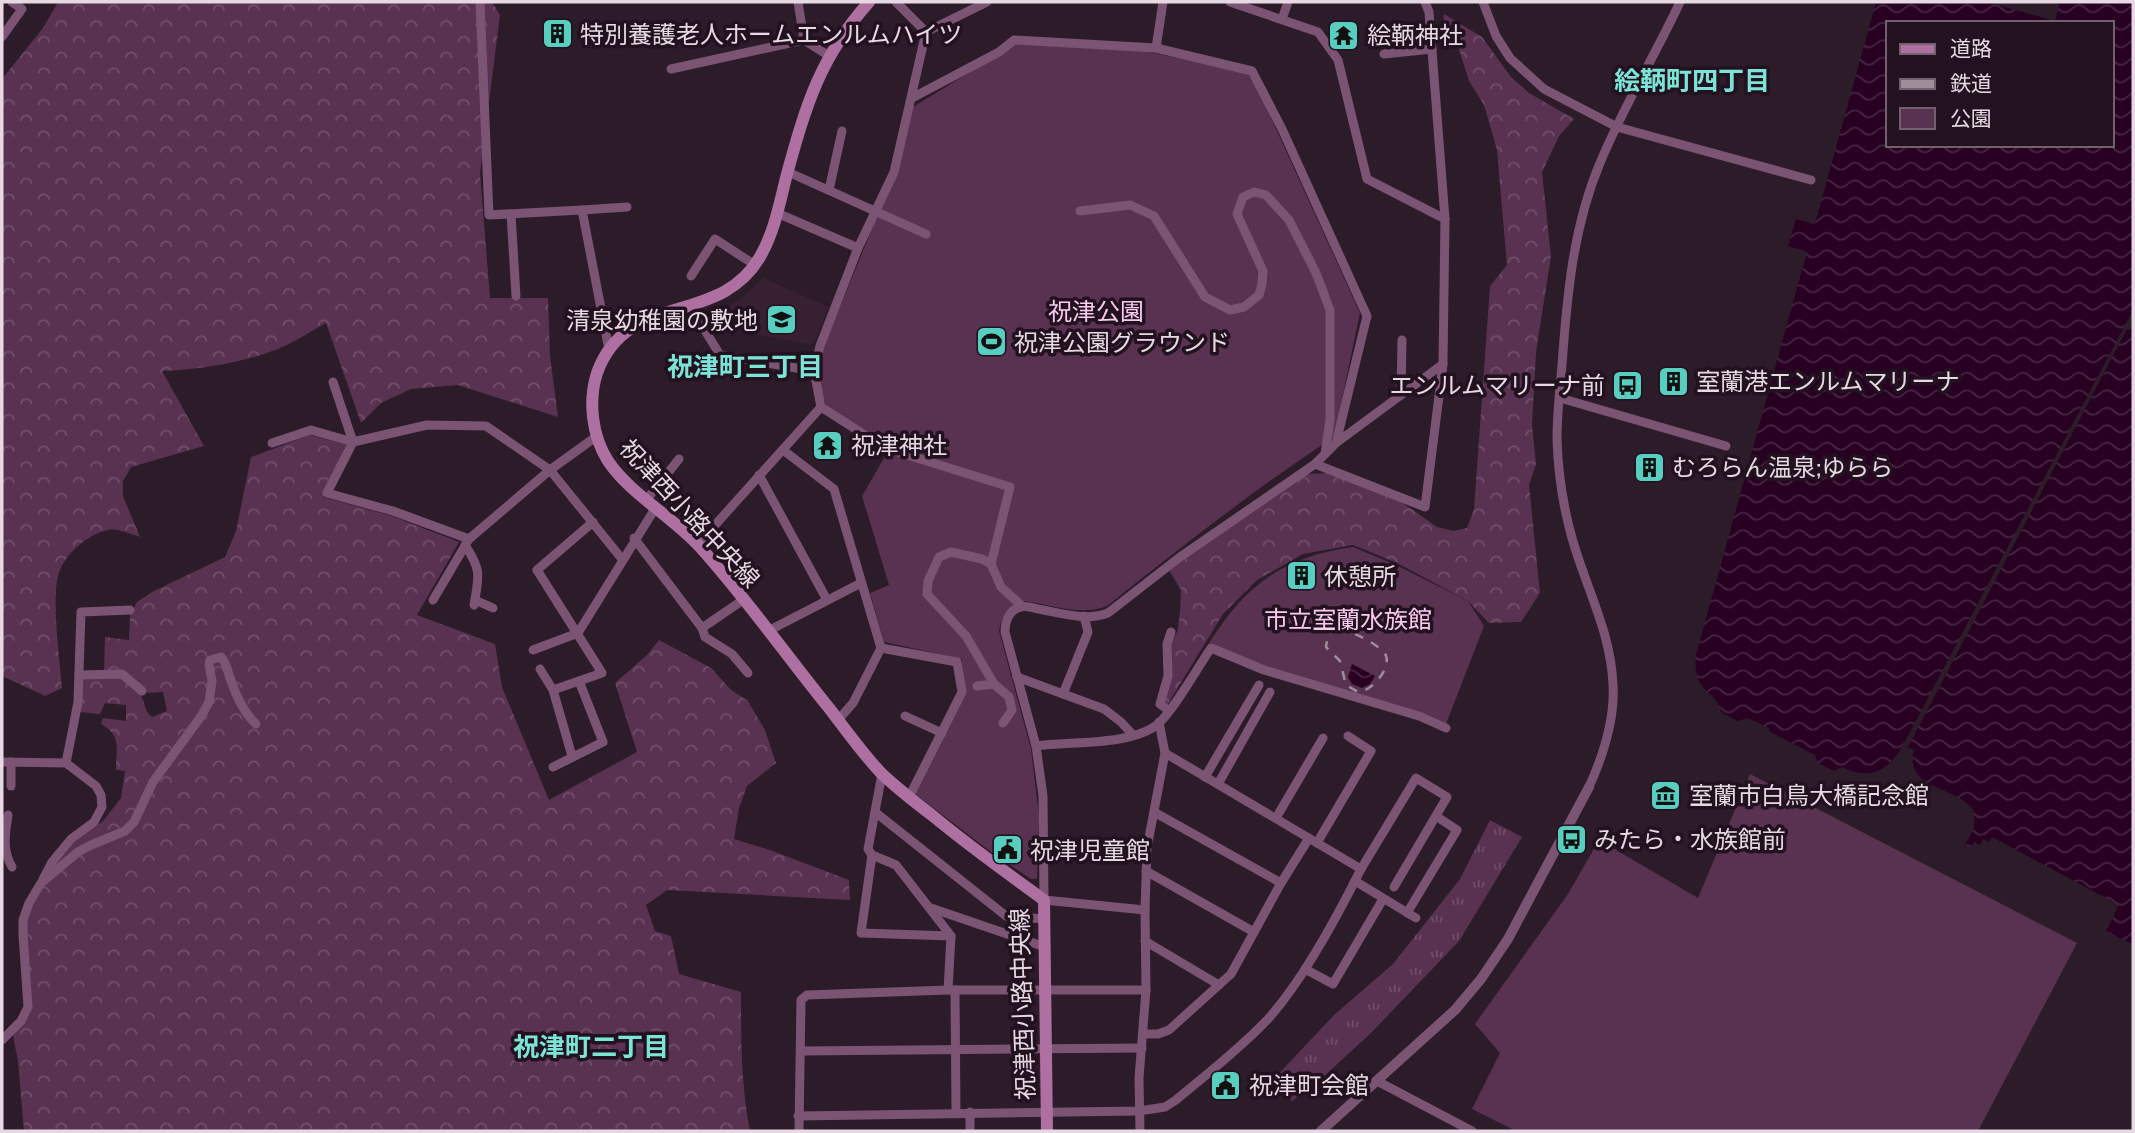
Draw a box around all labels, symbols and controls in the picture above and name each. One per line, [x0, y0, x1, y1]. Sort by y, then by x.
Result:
building icon: 特別養護老人ホームエンルムハイツ [540, 17, 574, 51]
temple icon: 絵鞆神社 [1327, 18, 1361, 52]
place label: 特別養護老人ホームエンルムハイツ [580, 19, 962, 49]
place label: 絵鞆神社 [1367, 20, 1463, 50]
legend [1886, 21, 2114, 147]
text: 道路 [1950, 35, 1992, 61]
district label: 絵鞆町四丁目 [1614, 64, 1770, 97]
text: 鉄道 [1950, 70, 1992, 96]
text: 公園 [1950, 105, 1992, 131]
park label: 祝津公園 [1048, 296, 1144, 326]
school or university icon: 清泉幼稚園の敷地 [764, 303, 798, 337]
place label: 清泉幼稚園の敷地 [566, 305, 758, 335]
sports icon: 祝津公園グラウンド [974, 325, 1008, 359]
place label: 祝津公園グラウンド [1014, 327, 1230, 357]
district label: 祝津町三丁目 [667, 350, 823, 383]
building icon: 室蘭港エンルムマリーナ [1656, 364, 1690, 398]
place label: 室蘭港エンルムマリーナ [1696, 366, 1960, 396]
bus stop icon: エンルムマリーナ前 [1611, 368, 1645, 402]
place label: エンルムマリーナ前 [1389, 370, 1605, 400]
temple icon: 祝津神社 [811, 428, 845, 462]
place label: 祝津神社 [851, 430, 947, 460]
street label: 祝津西小路中央線 [614, 433, 766, 593]
building icon: むろらん温泉;ゆらら [1632, 450, 1666, 484]
place label: むろらん温泉;ゆらら [1672, 452, 1893, 482]
building icon: 休憩所 [1284, 559, 1318, 593]
place label: 休憩所 [1324, 561, 1396, 591]
park label: 市立室蘭水族館 [1264, 604, 1432, 634]
museum icon: 室蘭市白鳥大橋記念館 [1649, 778, 1683, 812]
place label: 室蘭市白鳥大橋記念館 [1689, 780, 1929, 810]
bus stop icon: みたら・水族館前 [1554, 822, 1588, 856]
place label: みたら・水族館前 [1594, 824, 1786, 854]
public building icon: 祝津児童館 [990, 833, 1024, 867]
place label: 祝津児童館 [1030, 835, 1150, 865]
street label: 祝津西小路中央線 [1004, 908, 1040, 1100]
district label: 祝津町二丁目 [513, 1030, 669, 1063]
public building icon: 祝津町会館 [1209, 1068, 1243, 1102]
place label: 祝津町会館 [1249, 1070, 1369, 1100]

